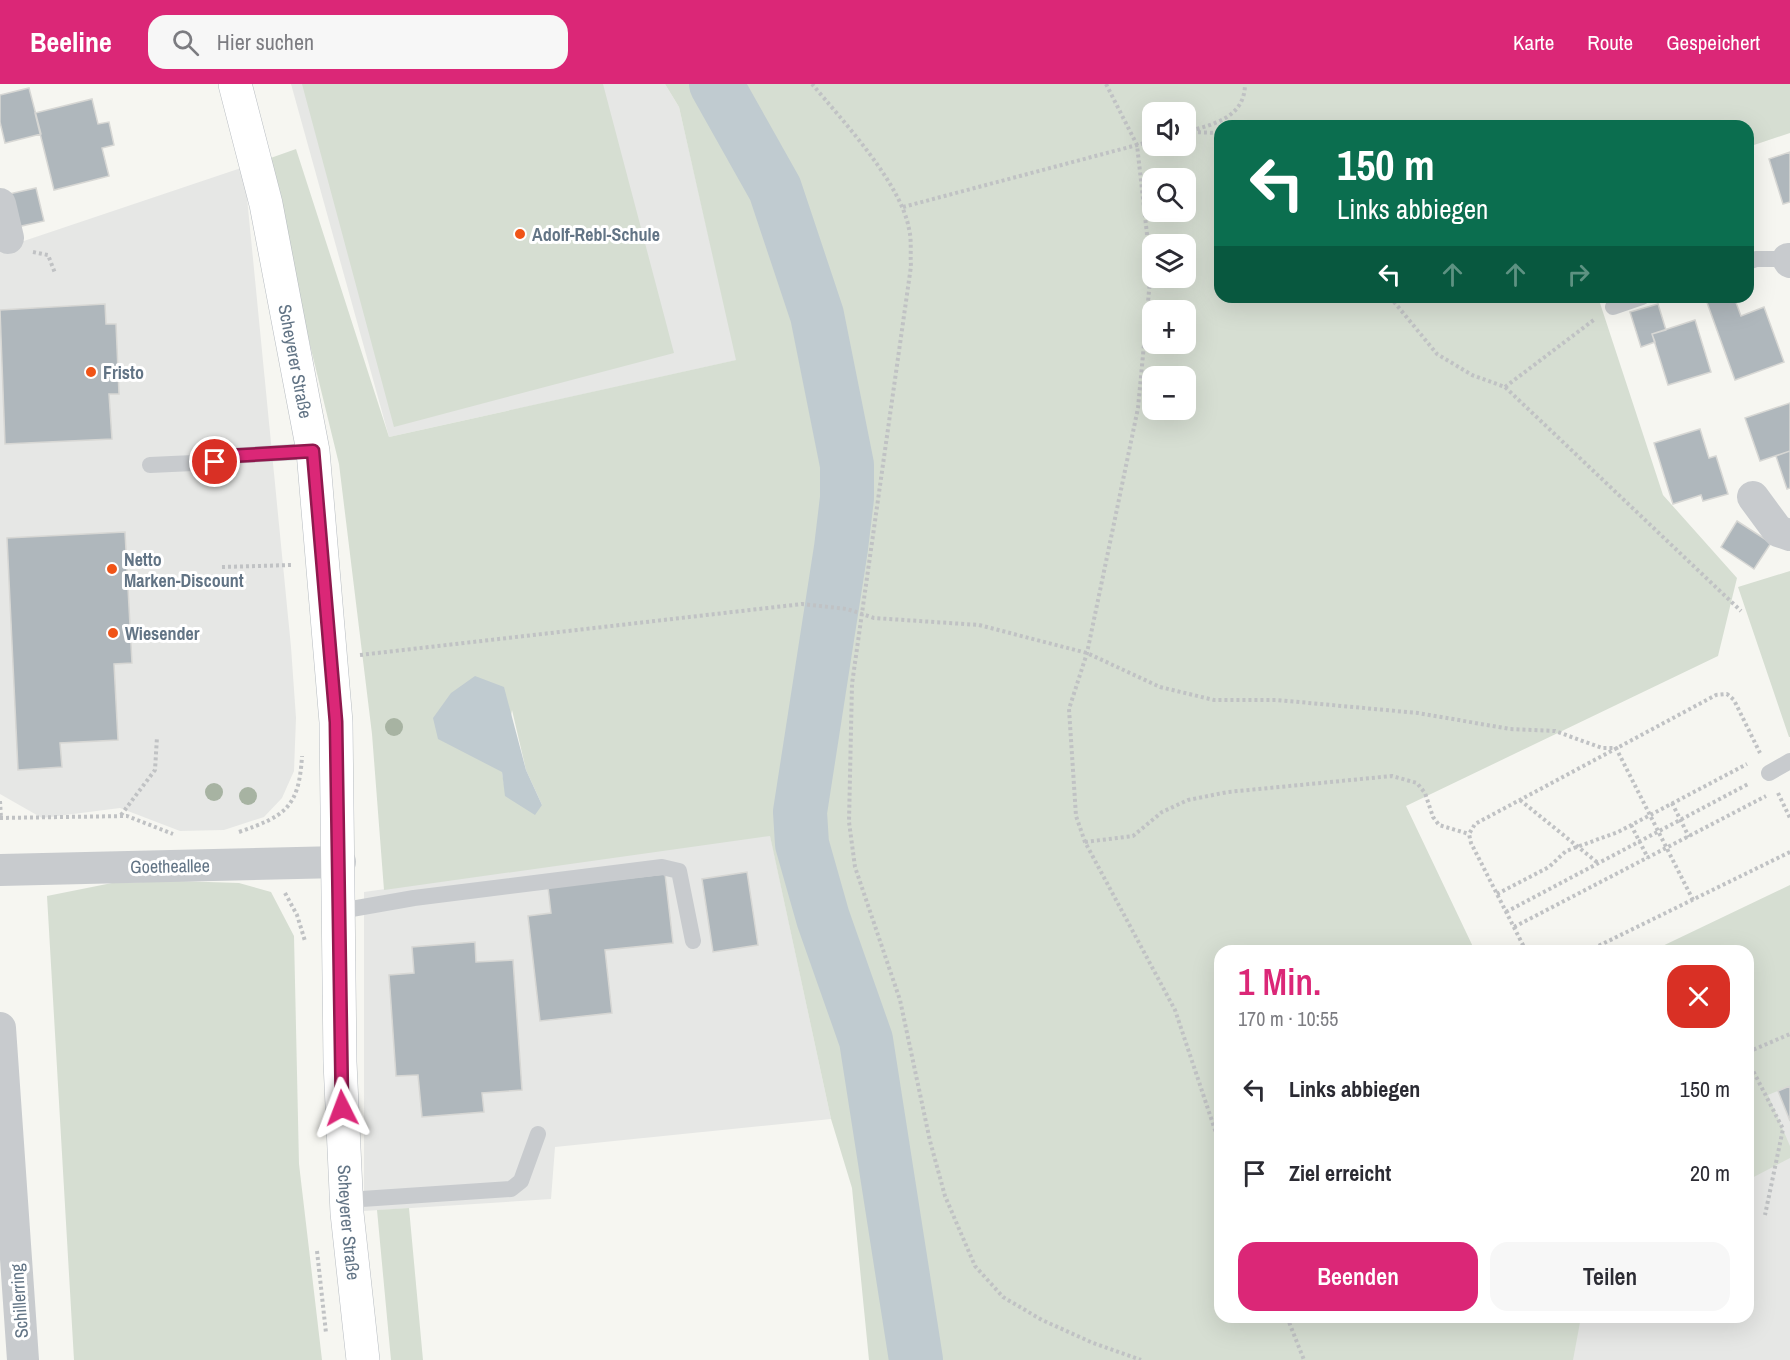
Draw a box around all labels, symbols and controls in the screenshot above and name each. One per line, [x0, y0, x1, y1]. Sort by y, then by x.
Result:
search box [148, 15, 568, 69]
text: Beeline [30, 23, 112, 61]
icon: search [169, 26, 202, 59]
text: Hier suchen [217, 27, 314, 57]
text: Karte [1513, 28, 1554, 57]
text: Route [1587, 28, 1633, 57]
text: Gespeichert [1666, 28, 1760, 57]
map controls [1142, 102, 1196, 420]
button: sound [1142, 102, 1196, 156]
text: 150 m [1337, 137, 1435, 193]
icon: left [1238, 144, 1316, 222]
button: search [1142, 168, 1196, 222]
text: Links abbiegen [1337, 191, 1488, 227]
place label: Adolf-Rebl-Schule [532, 222, 660, 247]
marker: Adolf-Rebl-Schule [513, 227, 527, 241]
button: layers [1142, 234, 1196, 288]
icon: left [1373, 258, 1406, 291]
icon: ahead [1436, 258, 1469, 291]
icon: ahead [1499, 258, 1532, 291]
icon: right [1562, 258, 1595, 291]
button: + [1142, 300, 1196, 354]
street label: Scheyerer Straße [273, 302, 319, 420]
place label: Fristo [103, 360, 144, 385]
marker: Fristo [84, 365, 98, 379]
button: − [1142, 366, 1196, 420]
pin [189, 436, 240, 487]
icon: arrive [198, 445, 231, 478]
place label: Netto Marken-Discount [124, 547, 244, 593]
marker: Netto Marken-Discount [105, 562, 119, 576]
place label: Wiesender [125, 621, 200, 646]
marker: Wiesender [106, 626, 120, 640]
street label: Goetheallee [130, 853, 210, 879]
text: 1 Min. [1238, 958, 1321, 1006]
button: close [1667, 965, 1730, 1028]
text: 170 m · 10:55 [1238, 1005, 1338, 1032]
icon: left [1238, 1073, 1271, 1106]
text: Links abbiegen [1289, 1074, 1420, 1104]
text: 150 m [1680, 1074, 1730, 1104]
position arrow [310, 1076, 374, 1140]
icon: arrive [1238, 1157, 1271, 1190]
text: Ziel erreicht [1289, 1158, 1391, 1188]
text: 20 m [1690, 1158, 1730, 1188]
street label: Scheyerer Straße [332, 1164, 367, 1281]
button: Beenden [1238, 1242, 1478, 1311]
button: Teilen [1490, 1242, 1730, 1311]
street label: Schillerring [4, 1262, 34, 1339]

